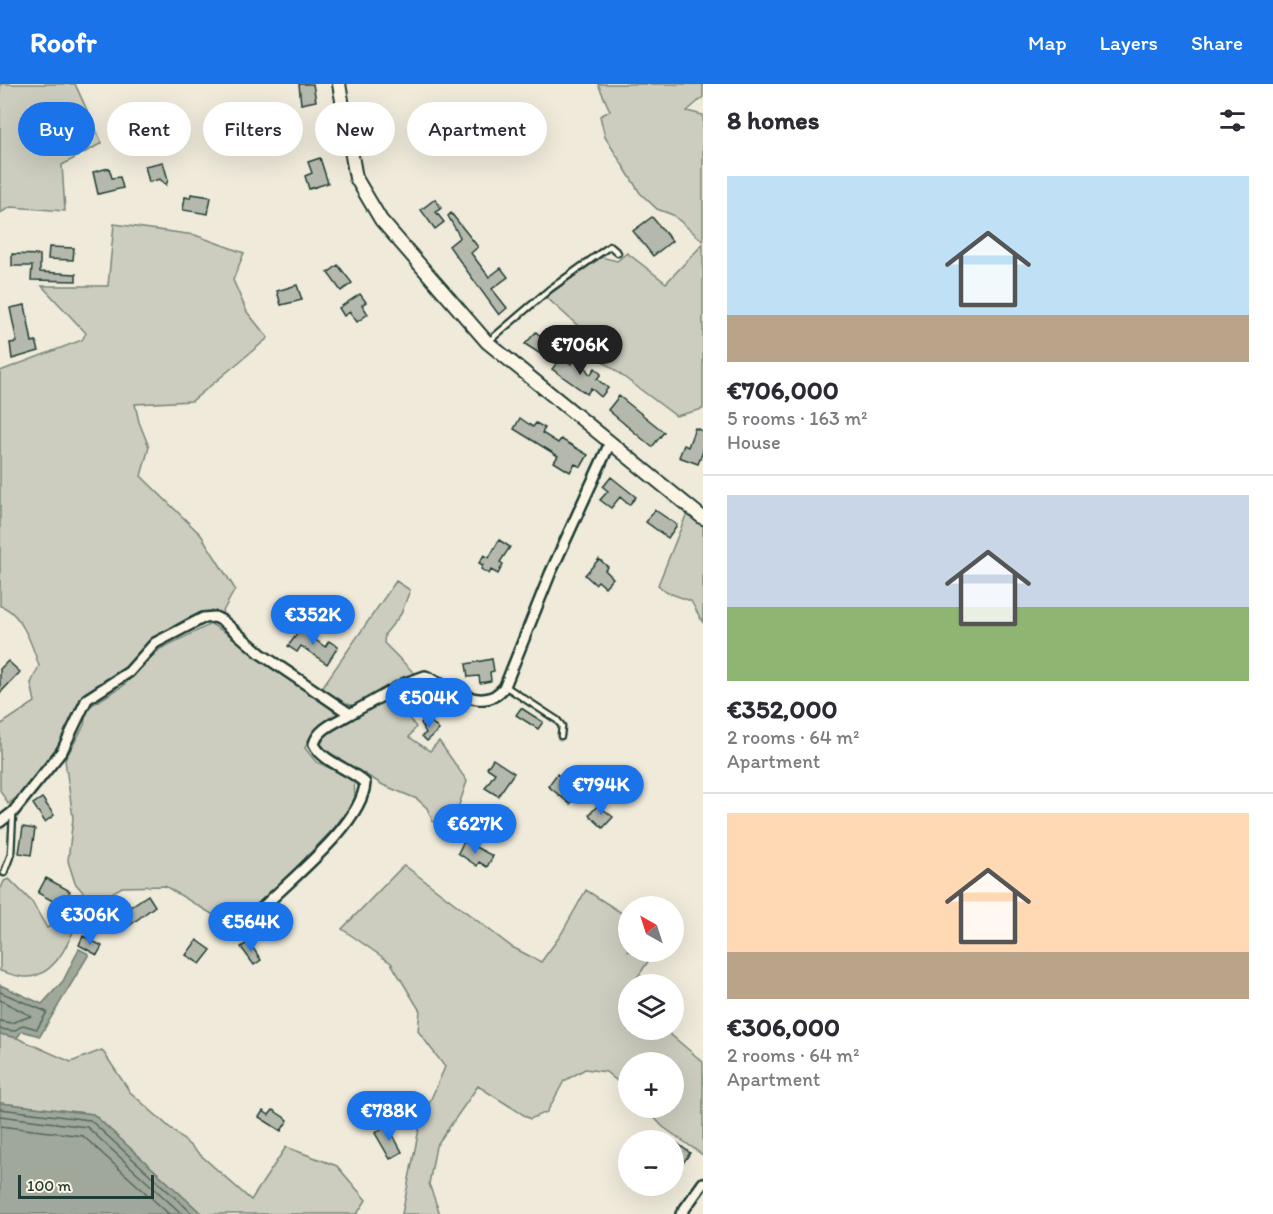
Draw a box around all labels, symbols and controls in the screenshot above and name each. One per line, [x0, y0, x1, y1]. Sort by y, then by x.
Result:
text: Roofr [30, 25, 96, 59]
text: Map [1028, 30, 1067, 55]
text: Layers [1100, 30, 1158, 55]
text: Share [1191, 30, 1243, 55]
chip: Buy [18, 102, 95, 156]
chip: Rent [107, 102, 191, 156]
chip: Filters [203, 102, 303, 156]
chip: New [315, 102, 395, 156]
chip: Apartment [407, 102, 547, 156]
text: 8 homes [727, 104, 819, 136]
icon: filters [1216, 104, 1249, 137]
icon: home [934, 215, 1042, 323]
pin: €706K [538, 325, 622, 376]
text: €706K [551, 332, 609, 356]
text: €706,000 [727, 374, 839, 406]
text: 5 rooms · 163 m² [727, 406, 868, 430]
text: House [727, 430, 781, 454]
icon: home [934, 534, 1042, 642]
pin: €352K [271, 595, 355, 646]
text: €352K [285, 602, 341, 626]
pin: €504K [387, 678, 471, 729]
text: €504K [399, 685, 459, 709]
text: €352,000 [727, 693, 838, 725]
text: 2 rooms · 64 m² [727, 725, 859, 749]
text: Apartment [727, 749, 820, 773]
pin: €794K [559, 765, 643, 816]
text: €794K [573, 772, 629, 796]
pin: €627K [433, 804, 517, 855]
text: €627K [447, 811, 503, 835]
icon: home [934, 852, 1042, 960]
pin: €306K [48, 895, 132, 946]
north arrow [618, 896, 684, 962]
map controls [618, 896, 684, 1196]
text: €306K [61, 902, 119, 926]
pin: €564K [209, 902, 293, 953]
text: €564K [222, 909, 280, 933]
button: layers [618, 974, 684, 1040]
text: €306,000 [727, 1011, 840, 1043]
text: 2 rooms · 64 m² [727, 1043, 859, 1067]
button: + [618, 1052, 684, 1118]
text: Apartment [727, 1067, 820, 1091]
pin: €788K [347, 1091, 431, 1142]
text: €788K [361, 1098, 417, 1122]
button: − [618, 1130, 684, 1196]
scale bar [18, 1172, 154, 1200]
text: 100 m [27, 1176, 71, 1195]

